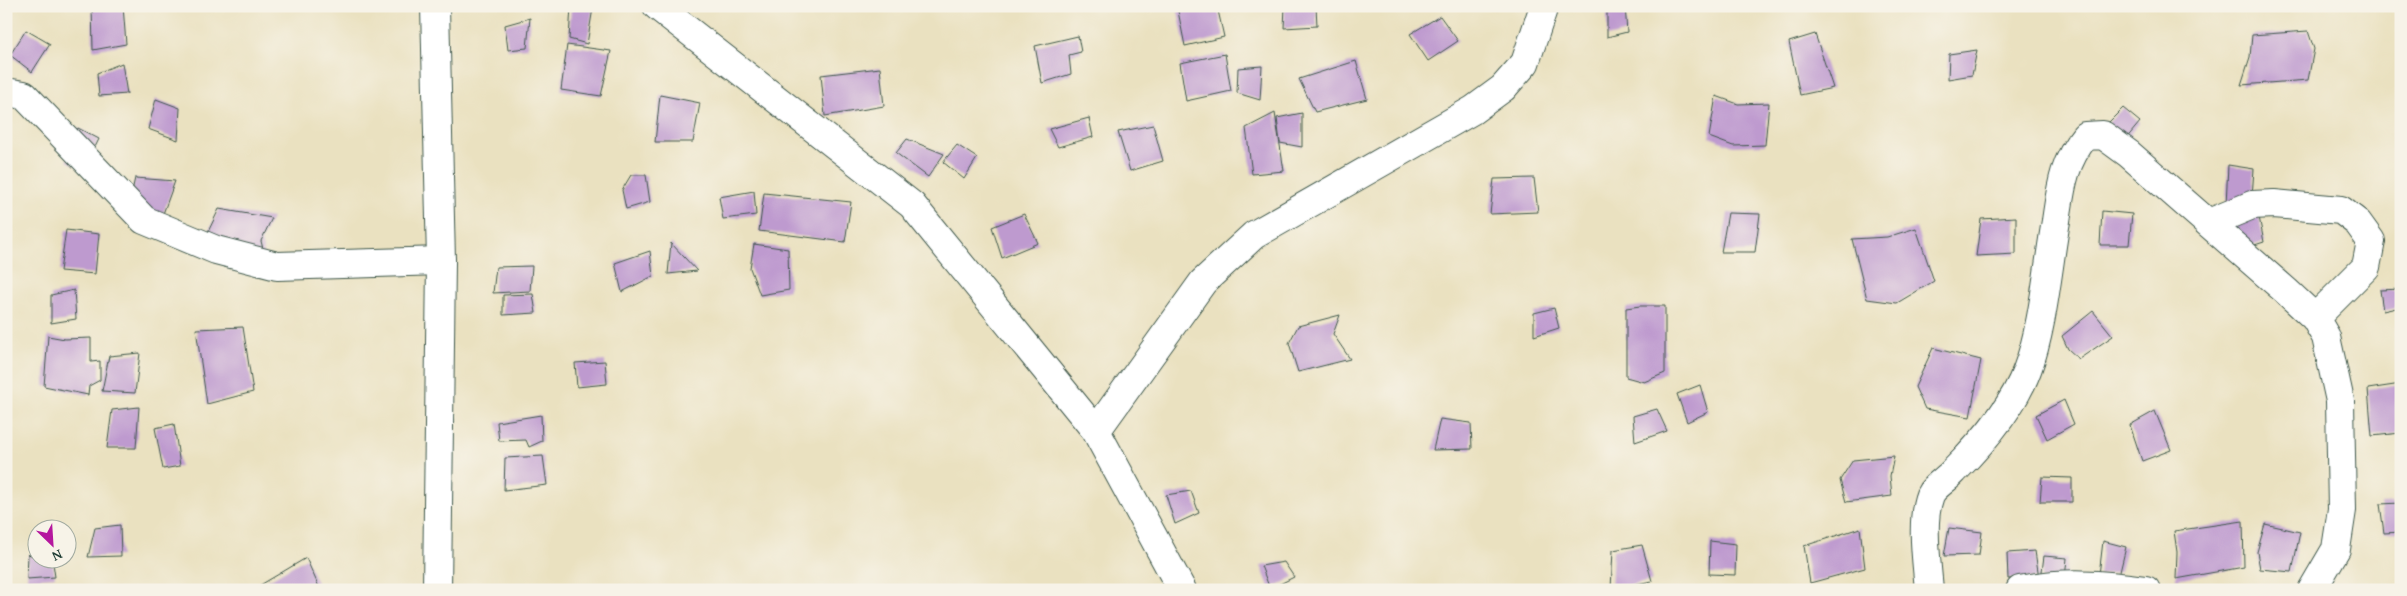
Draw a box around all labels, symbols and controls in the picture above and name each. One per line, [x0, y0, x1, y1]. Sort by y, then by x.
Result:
north arrow [28, 518, 78, 568]
text: N [48, 545, 66, 567]

